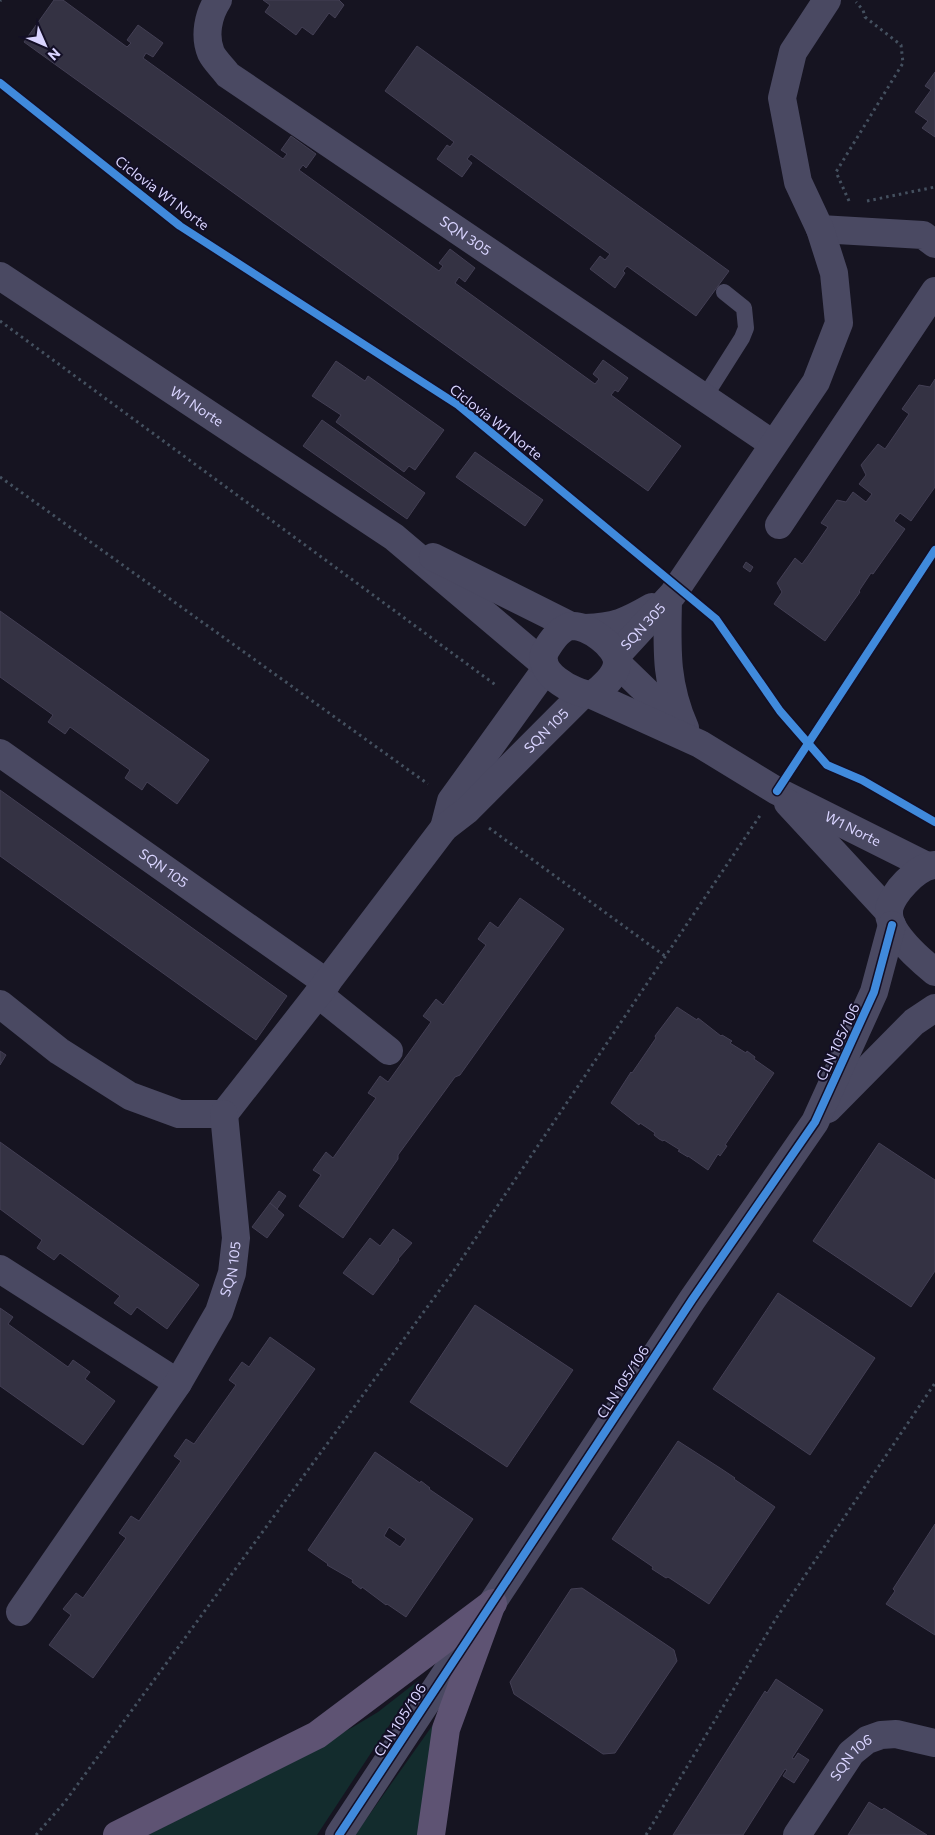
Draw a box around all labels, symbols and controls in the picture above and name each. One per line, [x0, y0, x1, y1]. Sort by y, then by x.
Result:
north arrow [20, 20, 70, 70]
text: N [45, 45, 64, 64]
street label: Ciclovia W1 Norte [112, 152, 213, 233]
street label: SQN 305 [437, 212, 494, 259]
street label: Ciclovia W1 Norte [447, 380, 546, 463]
street label: W1 Norte [167, 382, 227, 430]
street label: SQN 305 [617, 599, 669, 653]
street label: SQN 105 [520, 704, 572, 756]
street label: W1 Norte [822, 807, 884, 850]
street label: SQN 105 [136, 845, 192, 891]
street label: CLN 105/106 [812, 1000, 863, 1083]
street label: SQN 105 [216, 1240, 244, 1299]
street label: CLN 105/106 [593, 1342, 652, 1421]
street label: CLN 105/106 [370, 1680, 429, 1759]
street label: SQN 106 [826, 1730, 874, 1784]

